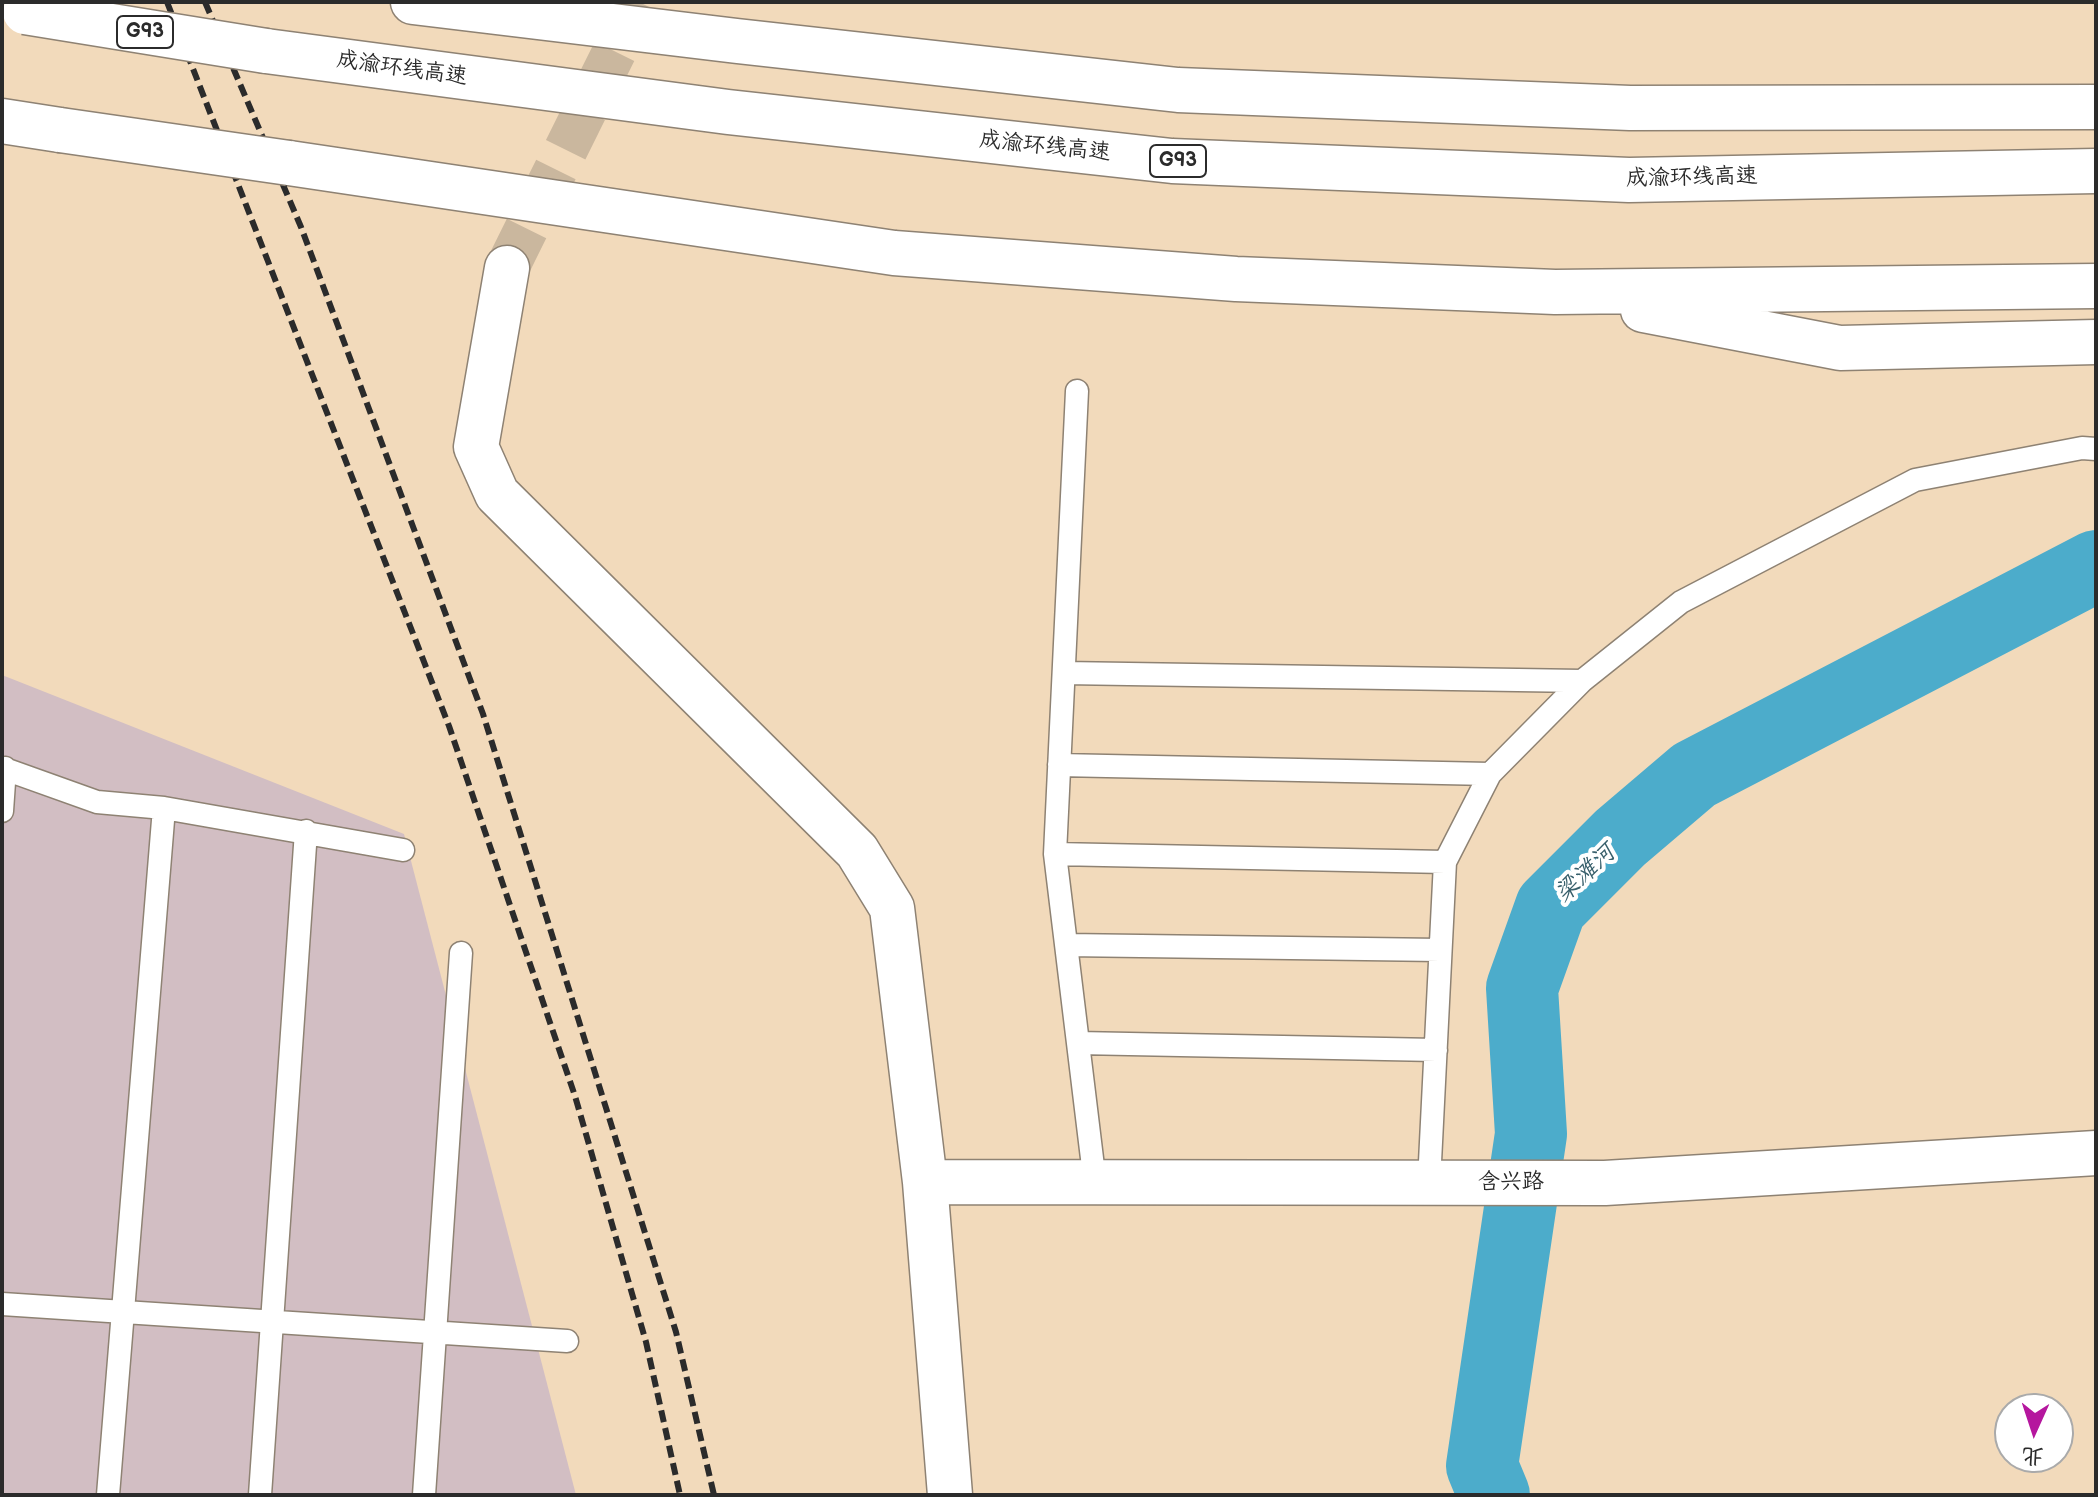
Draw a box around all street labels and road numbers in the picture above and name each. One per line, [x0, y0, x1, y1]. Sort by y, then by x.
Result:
road number: G93 [117, 16, 173, 48]
street label: 成渝环线高速 [335, 47, 469, 91]
street label: 成渝环线高速 [978, 127, 1112, 167]
road number: G93 [1150, 145, 1206, 177]
street label: 成渝环线高速 [1626, 164, 1758, 192]
street label: 含兴路 [1478, 1169, 1544, 1195]

